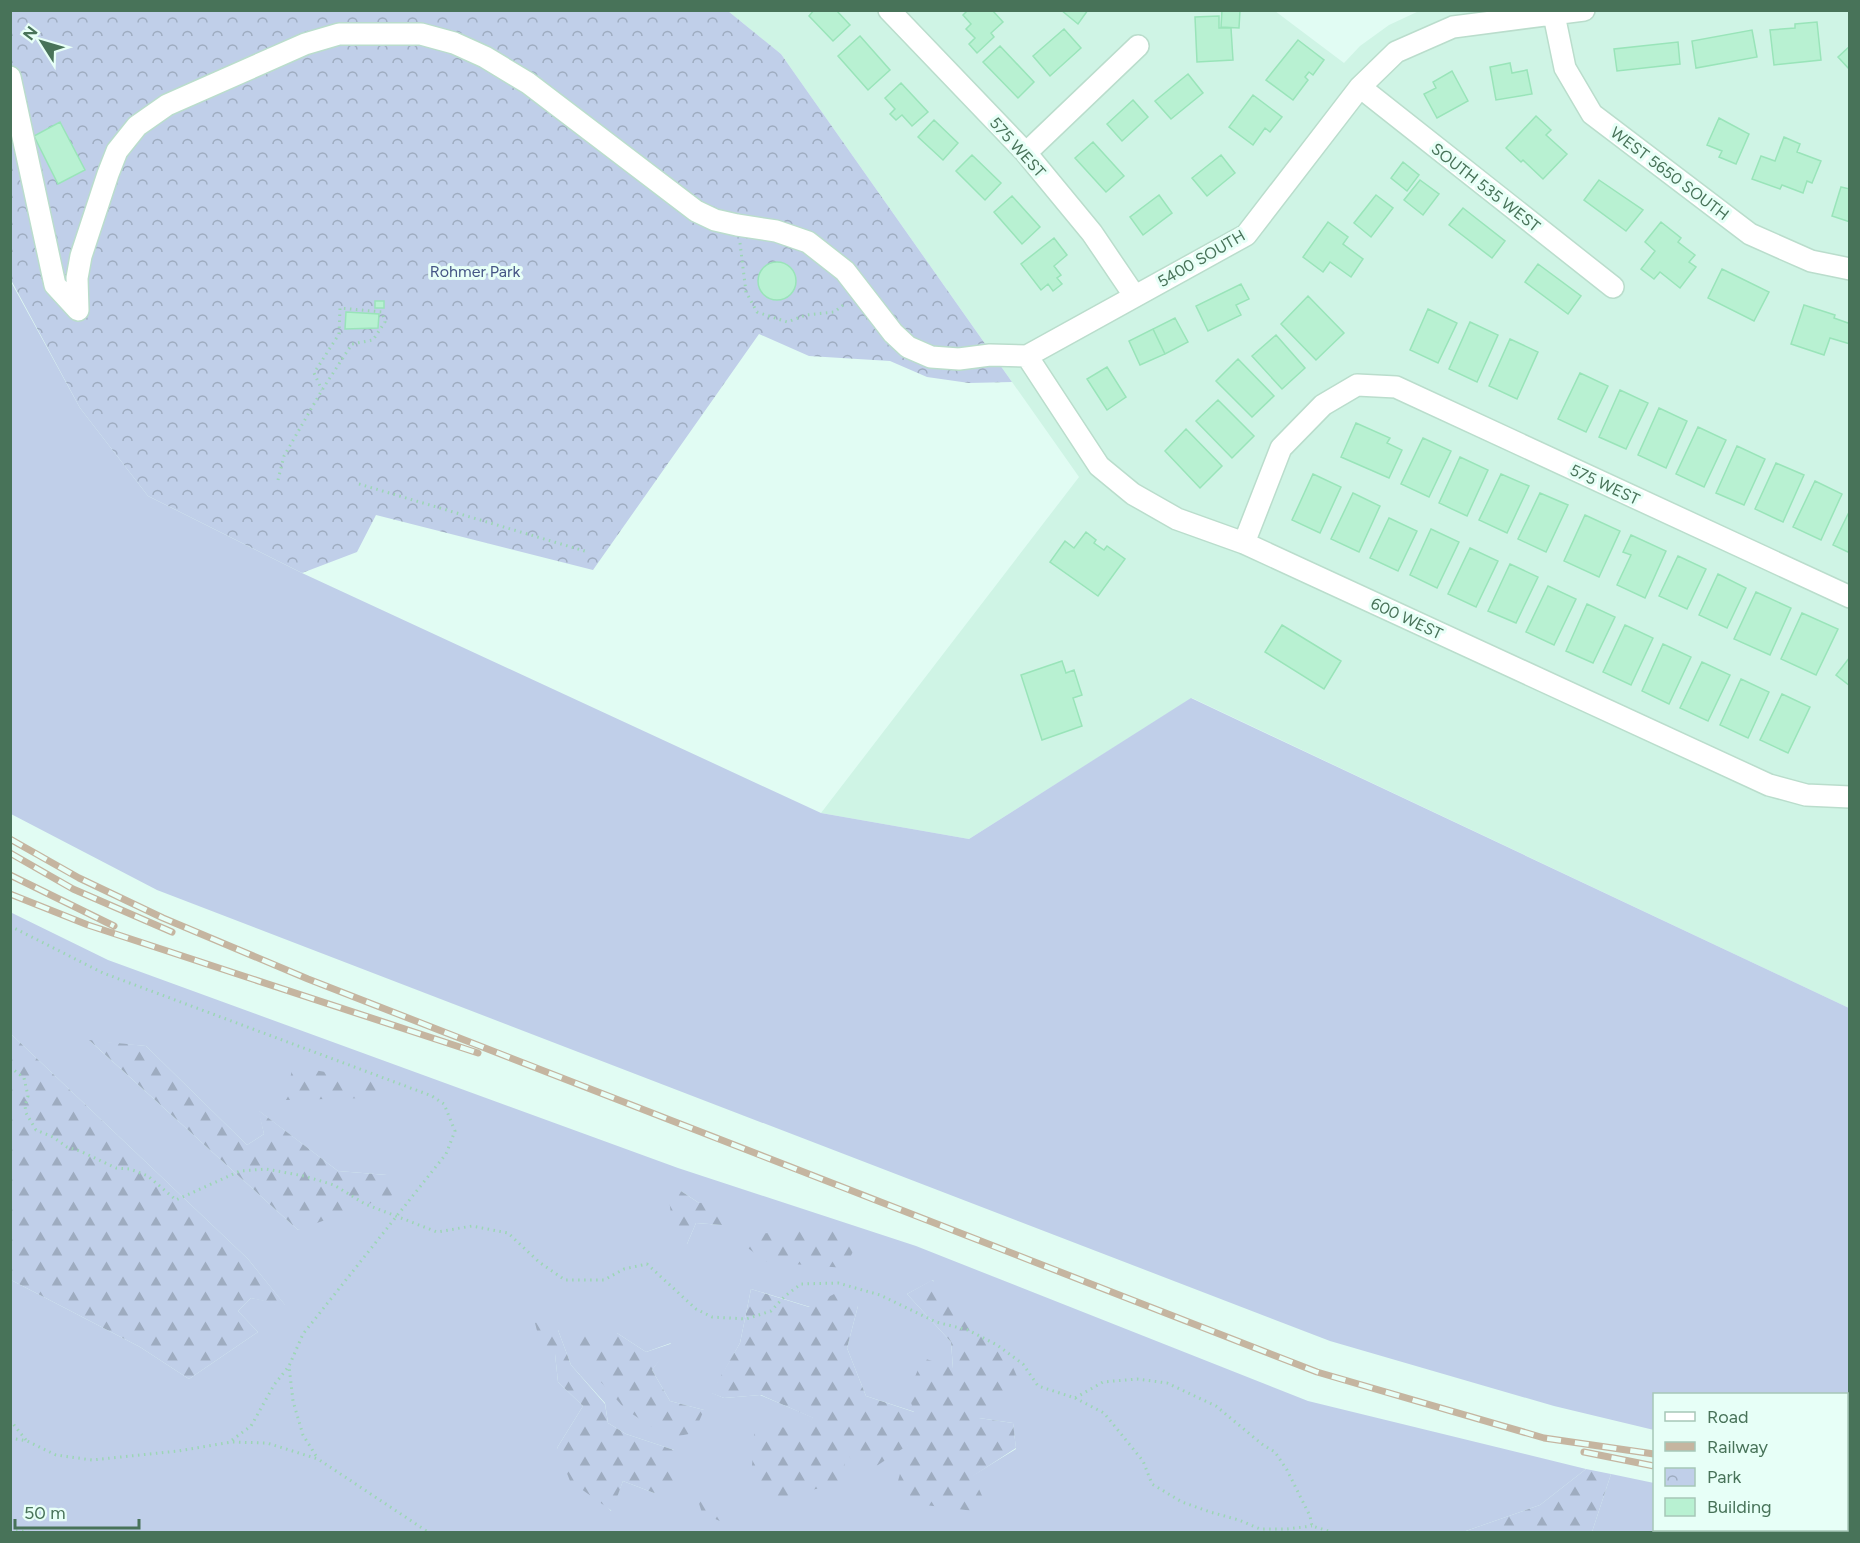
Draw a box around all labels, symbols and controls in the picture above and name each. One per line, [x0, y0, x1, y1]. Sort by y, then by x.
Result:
north arrow [12, 12, 72, 72]
text: N [19, 23, 42, 44]
street label: 575 WEST [986, 113, 1050, 181]
street label: WEST 5650 SOUTH [1607, 123, 1733, 224]
street label: SOUTH 535 WEST [1428, 139, 1544, 236]
street label: 5400 SOUTH [1154, 226, 1248, 291]
park label: Rohmer Park [430, 262, 520, 281]
street label: 575 WEST [1567, 460, 1643, 509]
street label: 600 WEST [1368, 594, 1446, 643]
legend [1653, 1393, 1848, 1531]
text: Road [1707, 1406, 1748, 1428]
text: Railway [1707, 1436, 1769, 1458]
text: Park [1707, 1466, 1742, 1488]
scale bar [15, 1492, 140, 1530]
text: Building [1707, 1496, 1772, 1518]
text: 50 m [24, 1502, 66, 1524]

